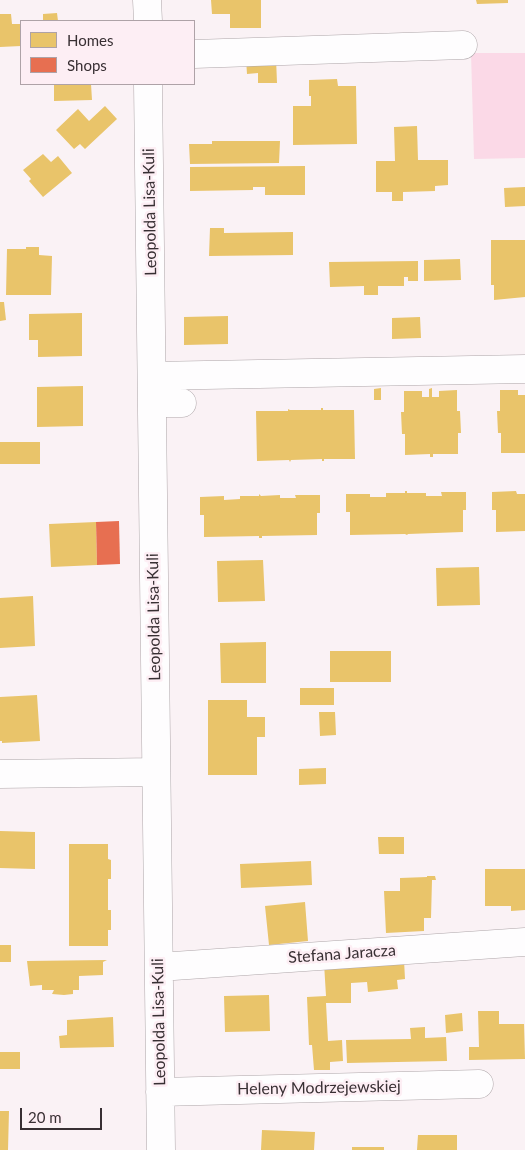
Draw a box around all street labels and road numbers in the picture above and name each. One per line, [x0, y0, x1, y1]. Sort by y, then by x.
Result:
street label: Leopolda Lisa-Kuli [139, 148, 161, 276]
street label: Leopolda Lisa-Kuli [143, 553, 165, 681]
street label: Stefana Jaracza [288, 941, 396, 967]
street label: Leopolda Lisa-Kuli [148, 958, 170, 1086]
street label: Heleny Modrzejewskiej [237, 1077, 401, 1099]

